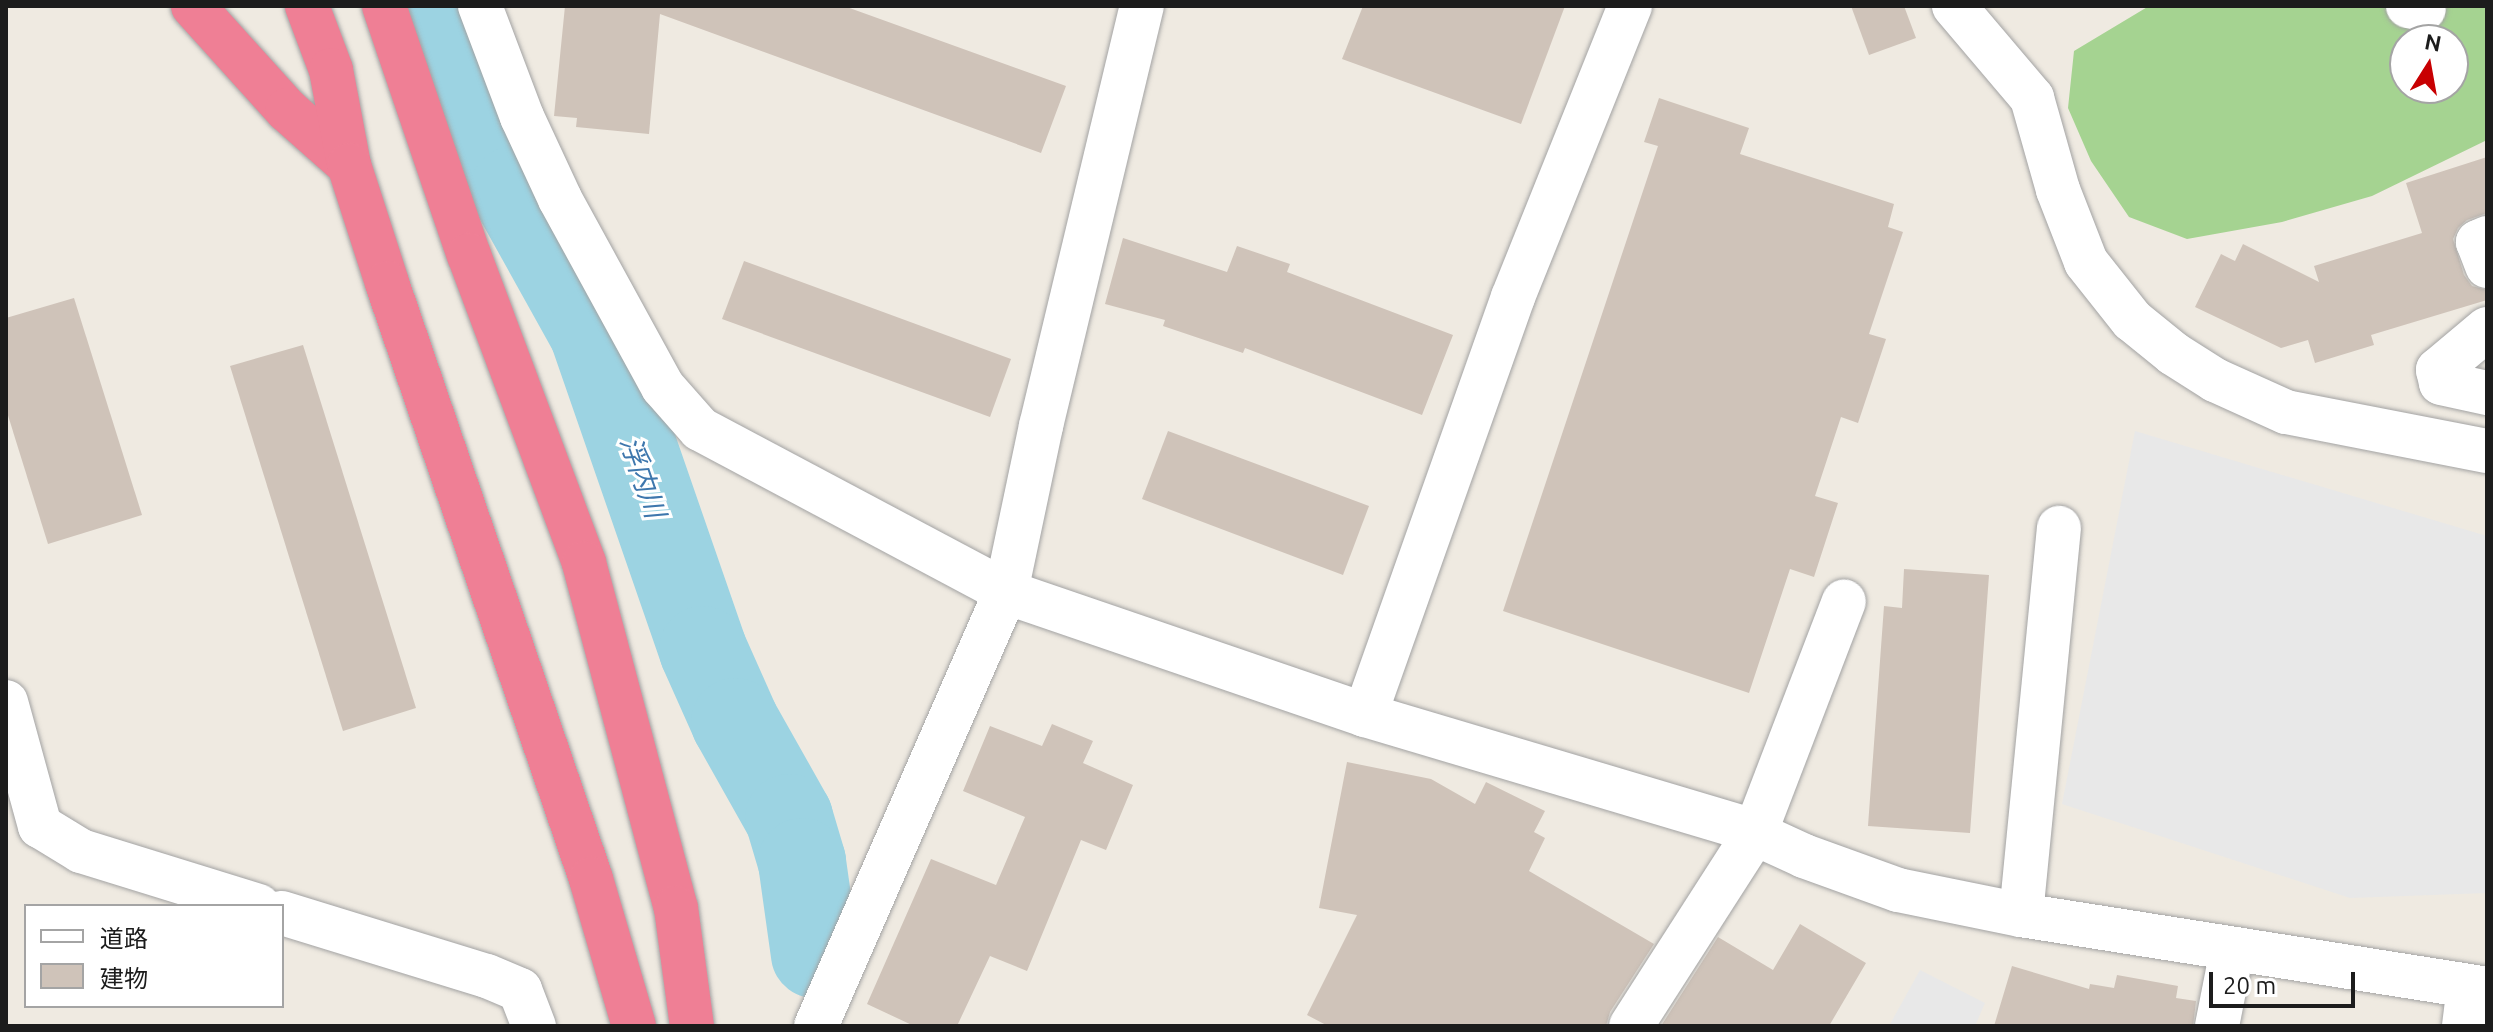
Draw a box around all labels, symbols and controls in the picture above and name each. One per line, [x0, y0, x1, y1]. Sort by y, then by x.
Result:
north arrow [2389, 24, 2469, 104]
text: N [2423, 28, 2444, 56]
water label: 浮内川 [613, 432, 673, 522]
legend [24, 904, 284, 1008]
text: 道路 [100, 925, 148, 952]
scale bar [2213, 956, 2359, 1006]
text: 建物 [100, 965, 148, 992]
text: 20 m [2223, 972, 2276, 999]

